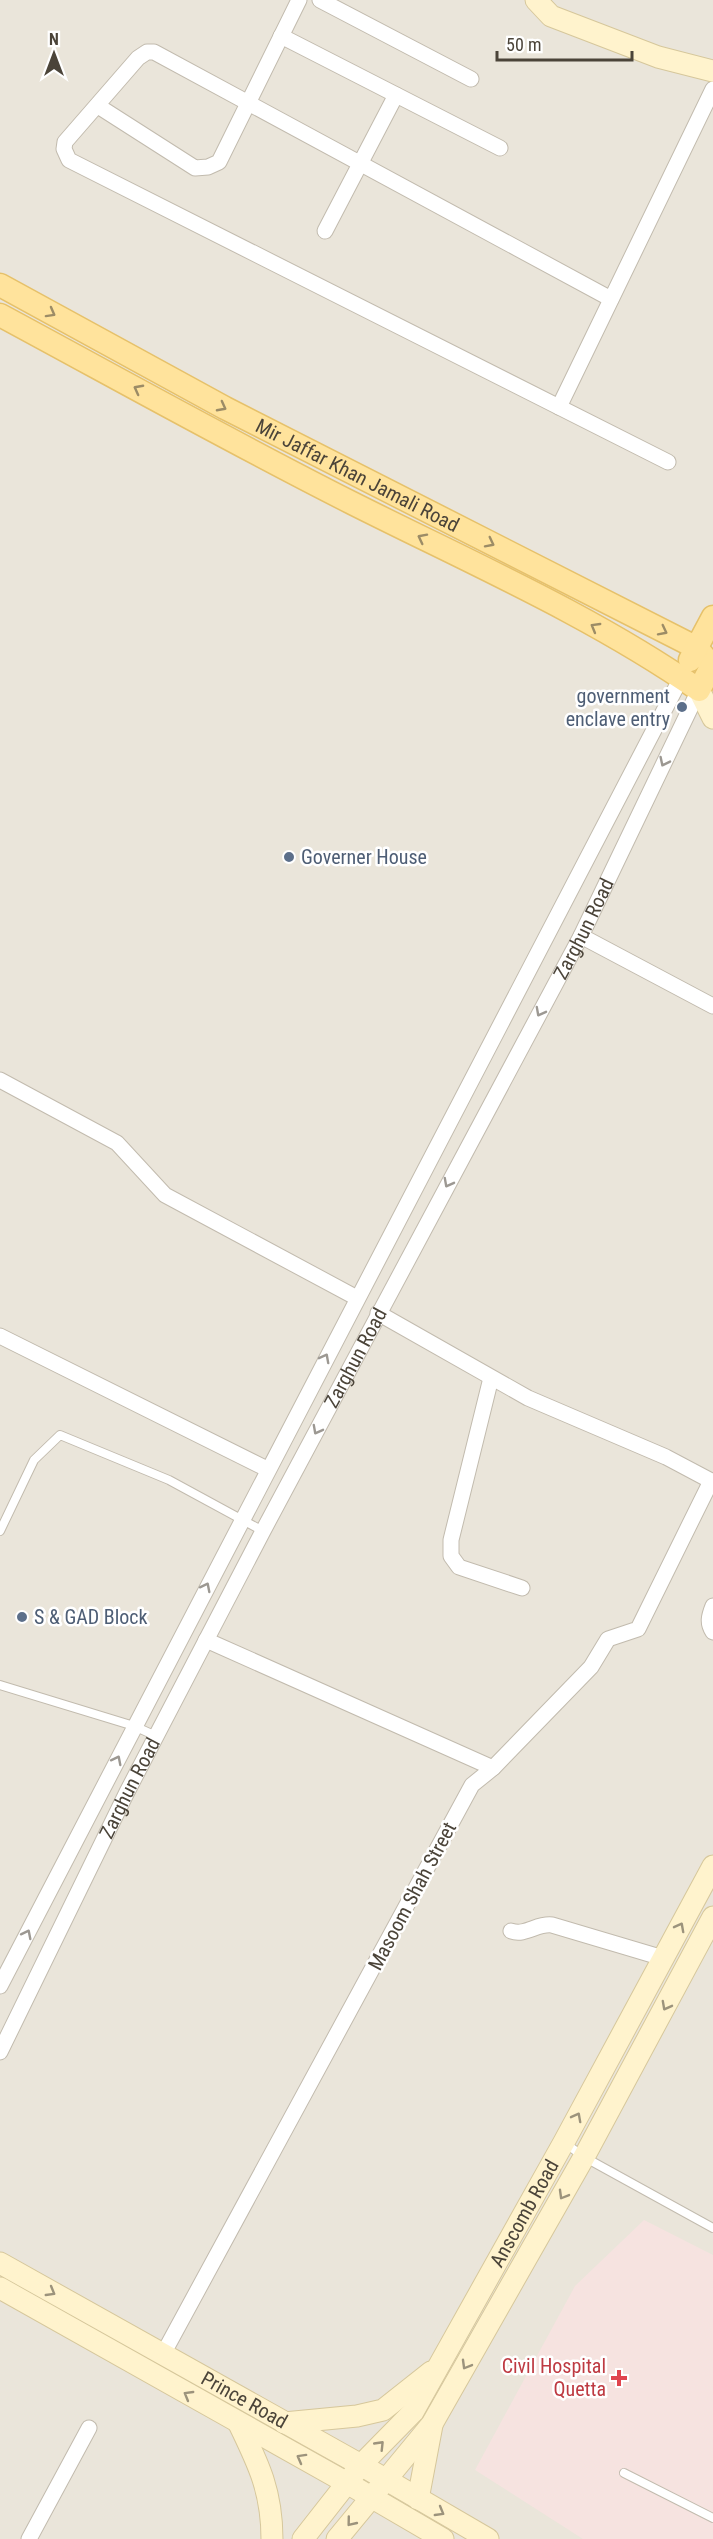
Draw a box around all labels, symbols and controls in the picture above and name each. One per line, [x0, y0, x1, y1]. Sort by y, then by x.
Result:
north arrow [24, 24, 84, 84]
scale bar [497, 24, 632, 62]
text: N [49, 30, 59, 49]
text: 50 m [506, 34, 541, 55]
one-way arrow [45, 306, 56, 317]
one-way arrow [133, 385, 144, 396]
one-way arrow [216, 399, 227, 411]
street label: Mir Jaffar Khan Jamali Road [252, 414, 463, 537]
one-way arrow [417, 534, 428, 546]
one-way arrow [483, 536, 494, 547]
one-way arrow [591, 622, 602, 634]
one-way arrow [657, 624, 668, 636]
place label: government enclave entry [566, 684, 670, 731]
marker: government enclave entry [675, 700, 689, 714]
one-way arrow [660, 755, 672, 766]
place label: Governer House [301, 845, 427, 869]
marker: Governer House [282, 850, 296, 864]
street label: Zarghun Road [548, 874, 619, 983]
one-way arrow [536, 1005, 547, 1016]
one-way arrow [444, 1177, 455, 1188]
street label: Zarghun Road [319, 1304, 392, 1412]
one-way arrow [318, 1354, 329, 1365]
one-way arrow [313, 1423, 324, 1434]
one-way arrow [199, 1583, 211, 1594]
place label: S & GAD Block [34, 1605, 148, 1629]
marker: S & GAD Block [15, 1610, 29, 1624]
street label: Zarghun Road [94, 1734, 165, 1842]
one-way arrow [109, 1756, 121, 1767]
street label: Masoom Shah Street [363, 1818, 461, 1974]
one-way arrow [673, 1923, 684, 1933]
one-way arrow [20, 1929, 31, 1940]
one-way arrow [662, 2000, 673, 2010]
one-way arrow [570, 2113, 581, 2124]
street label: Anscomb Road [485, 2155, 564, 2271]
one-way arrow [558, 2189, 570, 2200]
one-way arrow [45, 2285, 55, 2296]
place label: Civil Hospital Quetta [502, 2354, 606, 2401]
one-way arrow [461, 2359, 473, 2369]
street label: Prince Road [197, 2366, 292, 2433]
marker: Civil Hospital Quetta [610, 2369, 628, 2387]
one-way arrow [184, 2391, 194, 2402]
one-way arrow [373, 2442, 384, 2453]
one-way arrow [297, 2453, 307, 2465]
one-way arrow [434, 2504, 444, 2516]
one-way arrow [347, 2515, 358, 2526]

